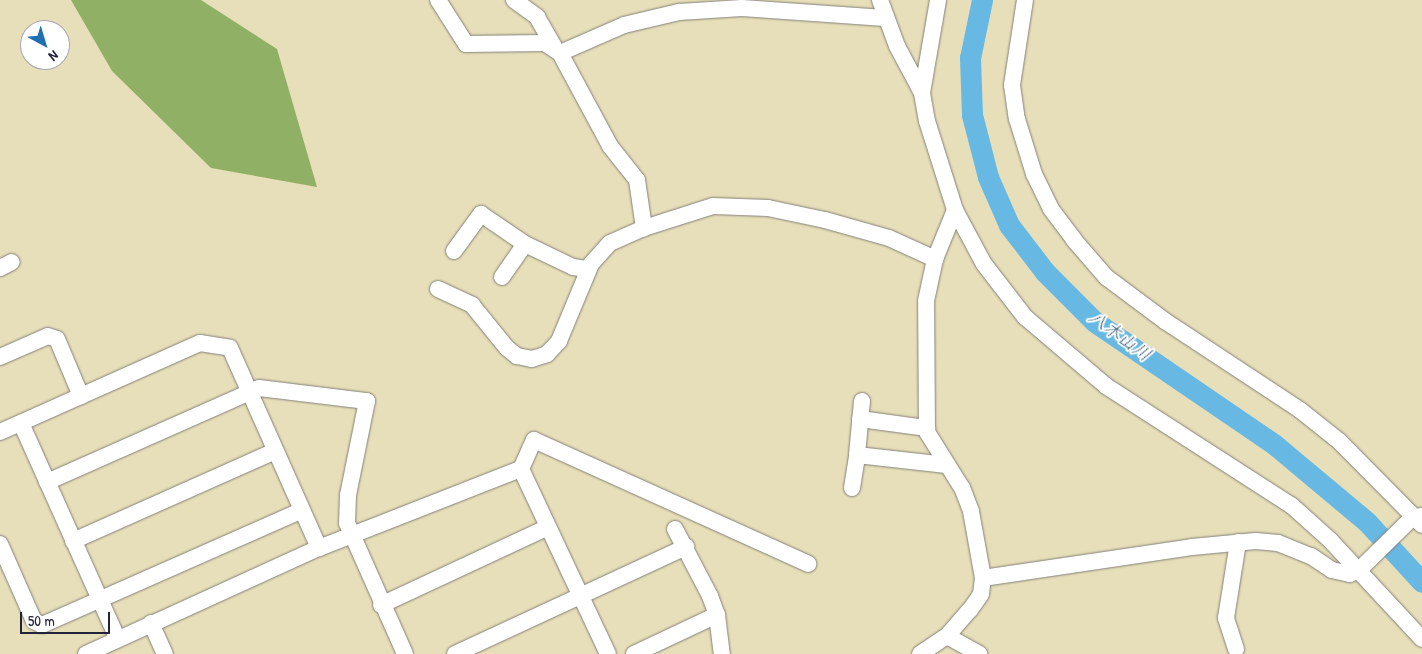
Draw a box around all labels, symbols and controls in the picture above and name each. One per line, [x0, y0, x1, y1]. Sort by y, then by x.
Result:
north arrow [20, 20, 70, 70]
text: N [45, 47, 63, 66]
water label: 八木山川 [1085, 306, 1155, 366]
scale bar [22, 602, 112, 634]
text: 50 m [28, 610, 55, 631]

